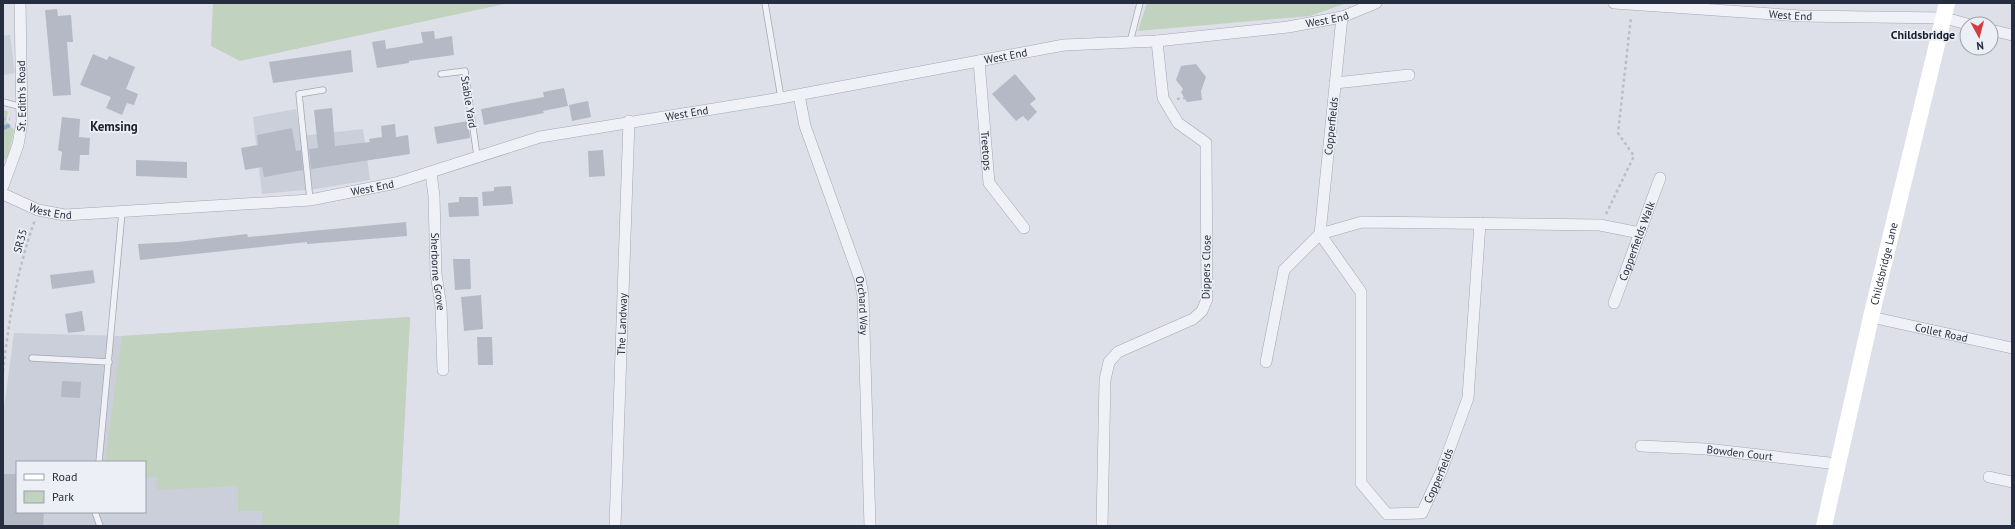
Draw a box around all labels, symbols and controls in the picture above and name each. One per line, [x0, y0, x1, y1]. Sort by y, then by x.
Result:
street label: West End [1768, 7, 1812, 23]
street label: West End [1305, 8, 1351, 31]
north arrow [1959, 16, 1999, 56]
district label: Childsbridge [1891, 27, 1955, 42]
text: N [1976, 39, 1985, 53]
street label: West End [983, 45, 1028, 67]
street label: St. Edith's Road [13, 60, 29, 133]
street label: Stable Yard [458, 75, 480, 129]
street label: Copperfields [1321, 96, 1341, 156]
street label: West End [664, 103, 709, 124]
district label: Kemsing [90, 118, 138, 135]
street label: Treetops [978, 130, 995, 172]
street label: West End [350, 177, 395, 199]
street label: Copperfields Walk [1616, 199, 1658, 283]
street label: West End [27, 200, 72, 222]
street label: Childsbridge Lane [1867, 221, 1901, 307]
street label: SR35 [10, 227, 30, 255]
street label: Sherborne Grove [428, 232, 448, 311]
street label: Dippers Close [1198, 234, 1214, 299]
street label: Orchard Way [853, 275, 871, 336]
street label: The Landway [614, 292, 630, 355]
street label: Collet Road [1914, 320, 1969, 345]
street label: Bowden Court [1706, 442, 1774, 464]
street label: Copperfields [1421, 446, 1456, 505]
legend [16, 461, 146, 513]
text: Road [52, 469, 77, 484]
text: Park [52, 489, 74, 504]

